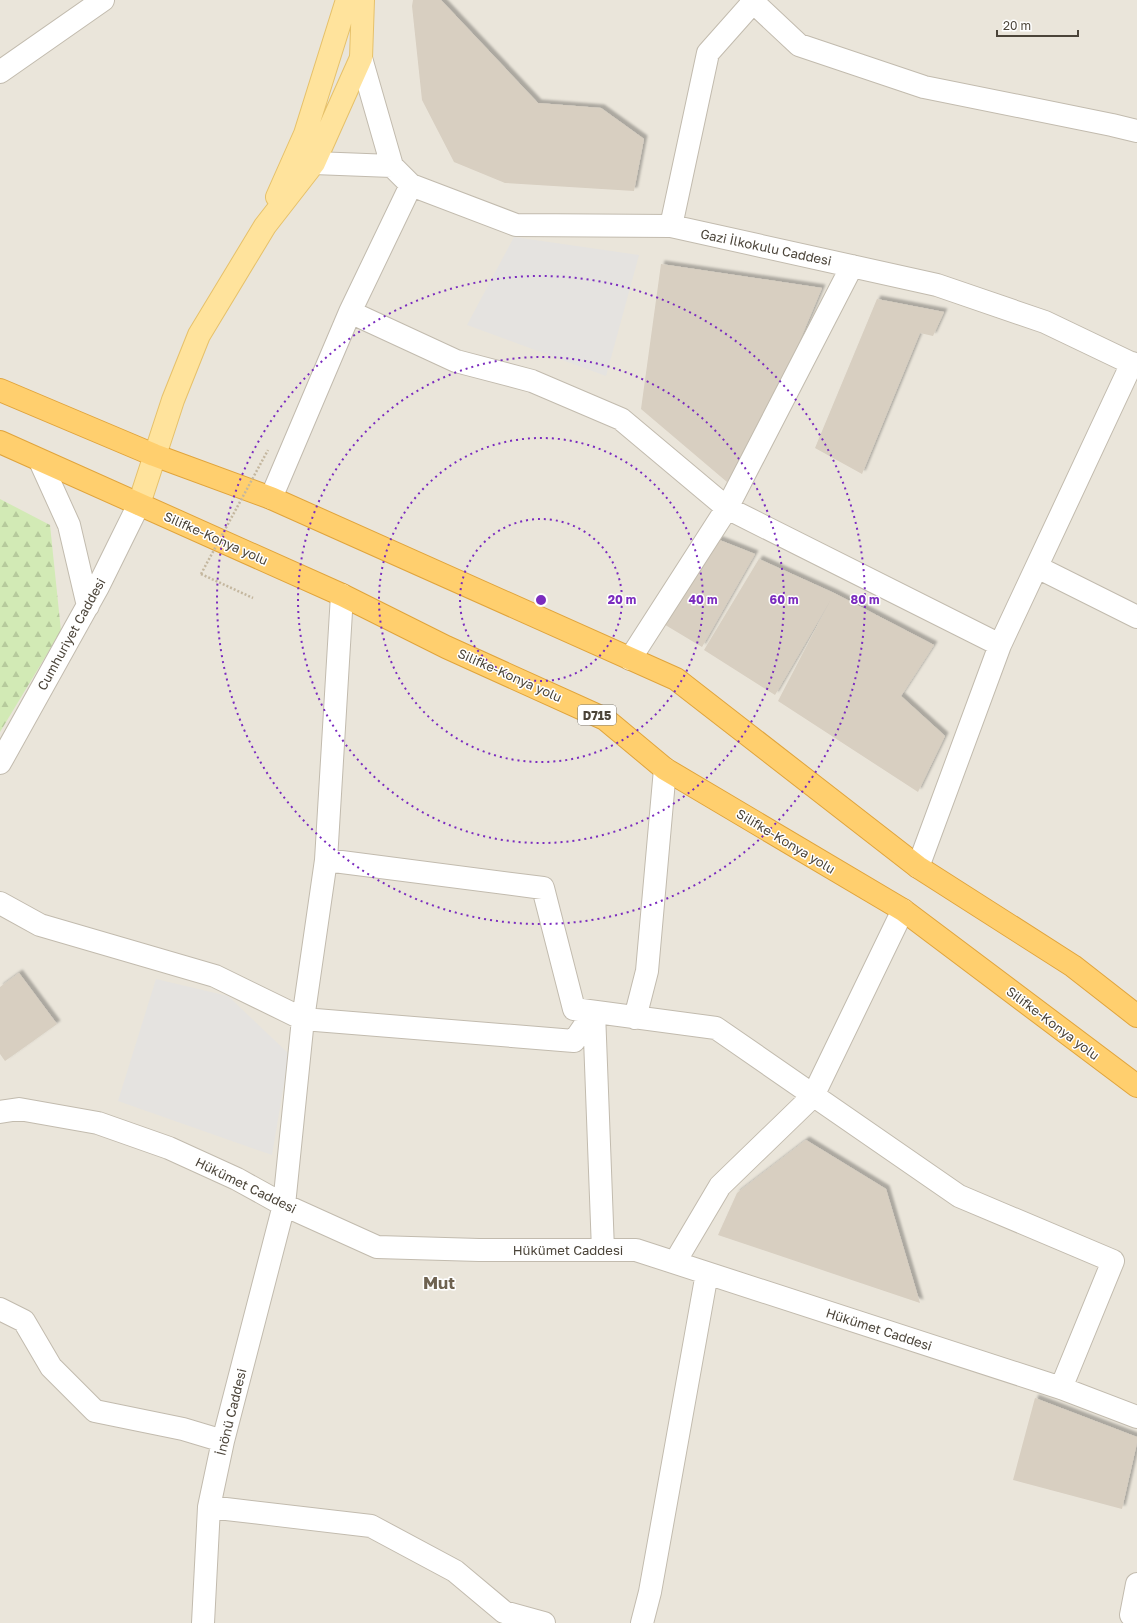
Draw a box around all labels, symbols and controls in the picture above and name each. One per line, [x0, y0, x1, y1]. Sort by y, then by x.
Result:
scale bar [997, 12, 1078, 38]
text: 20 m [1003, 18, 1031, 33]
street label: Gazi İlkokulu Caddesi [699, 225, 833, 269]
street label: Silifke-Konya yolu [161, 508, 271, 568]
street label: Cumhuriyet Caddesi [34, 575, 108, 693]
text: 20 m [608, 592, 636, 607]
text: 40 m [689, 592, 717, 607]
text: 60 m [770, 592, 798, 607]
text: 80 m [851, 592, 879, 607]
centre of rings [534, 593, 548, 607]
street label: Silifke-Konya yolu [455, 645, 565, 705]
road number: D715 [578, 705, 616, 725]
street label: Silifke-Konya yolu [734, 805, 838, 877]
street label: Silifke-Konya yolu [1003, 983, 1103, 1063]
street label: Hükümet Caddesi [193, 1154, 299, 1216]
street label: Hükümet Caddesi [513, 1242, 623, 1258]
district label: Mut [423, 1272, 455, 1293]
street label: Hükümet Caddesi [824, 1304, 934, 1354]
street label: İnönü Caddesi [212, 1367, 250, 1457]

